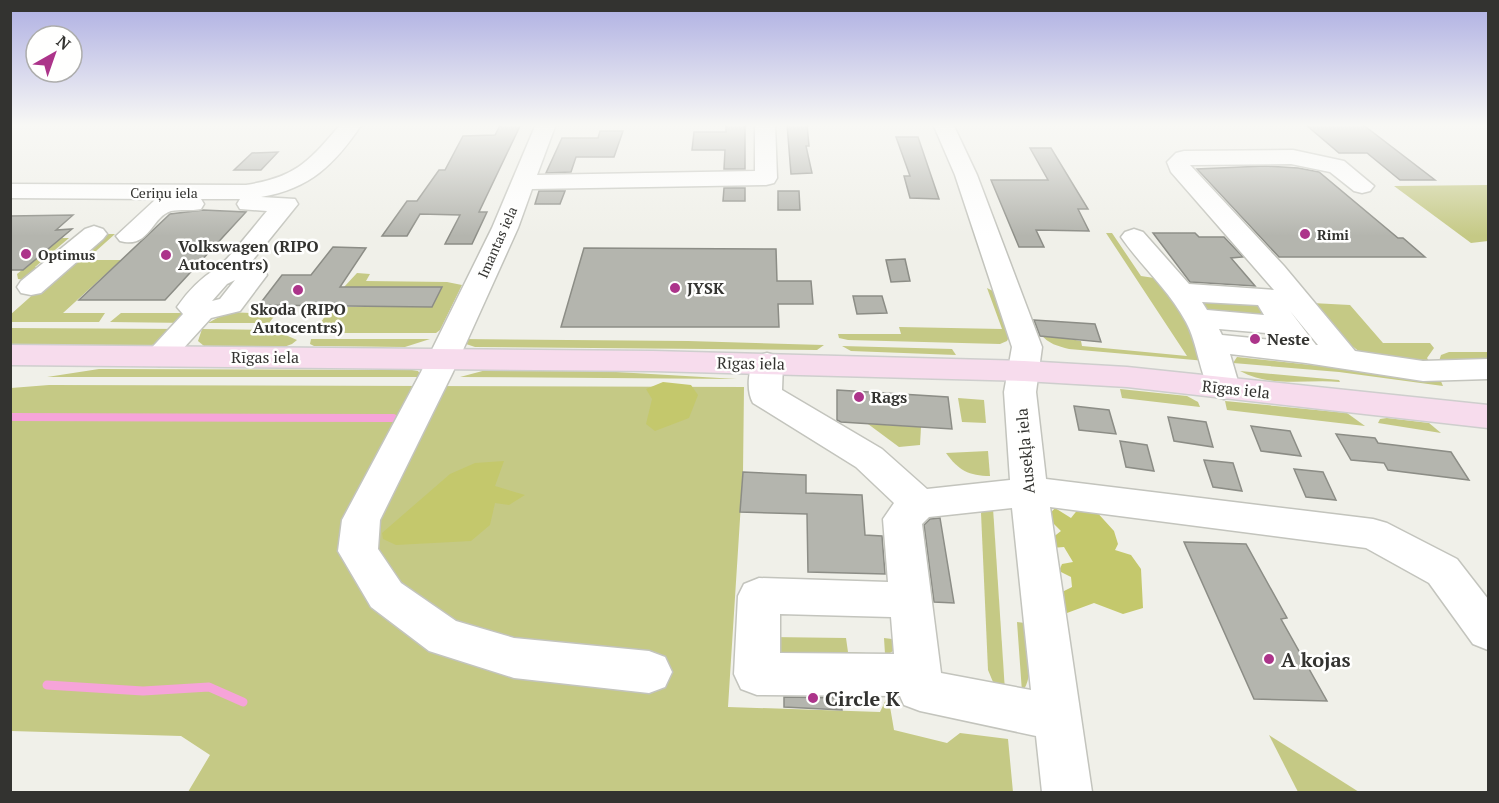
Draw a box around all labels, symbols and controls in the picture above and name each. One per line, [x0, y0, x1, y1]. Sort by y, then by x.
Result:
north arrow [24, 24, 84, 84]
text: N [52, 30, 75, 55]
street label: Ceriņu iela [130, 183, 198, 202]
street label: Imantas iela [473, 203, 521, 281]
place label: Rimi [1317, 225, 1349, 244]
marker: Rimi [1298, 227, 1312, 241]
place label: Volkswagen (RIPO Autocentrs) [178, 235, 319, 275]
place label: Optimus [38, 245, 95, 264]
marker: Optimus [19, 247, 33, 261]
marker: Volkswagen (RIPO Autocentrs) [159, 248, 173, 262]
place label: JYSK [687, 277, 725, 299]
marker: JYSK [668, 281, 682, 295]
marker: Skoda (RIPO Autocentrs) [291, 283, 305, 297]
place label: Skoda (RIPO Autocentrs) [250, 298, 346, 338]
place label: Neste [1267, 328, 1310, 350]
marker: Neste [1248, 332, 1262, 346]
street label: Rīgas iela [231, 346, 299, 368]
street label: Rīgas iela [717, 351, 785, 375]
street label: Rīgas iela [1201, 375, 1271, 403]
place label: Rags [871, 386, 907, 408]
marker: Rags [852, 390, 866, 404]
street label: Ausekļa iela [1010, 407, 1040, 495]
place label: A kojas [1281, 646, 1351, 673]
marker: A kojas [1262, 652, 1276, 666]
place label: Circle K [825, 685, 901, 712]
marker: Circle K [806, 691, 820, 705]

